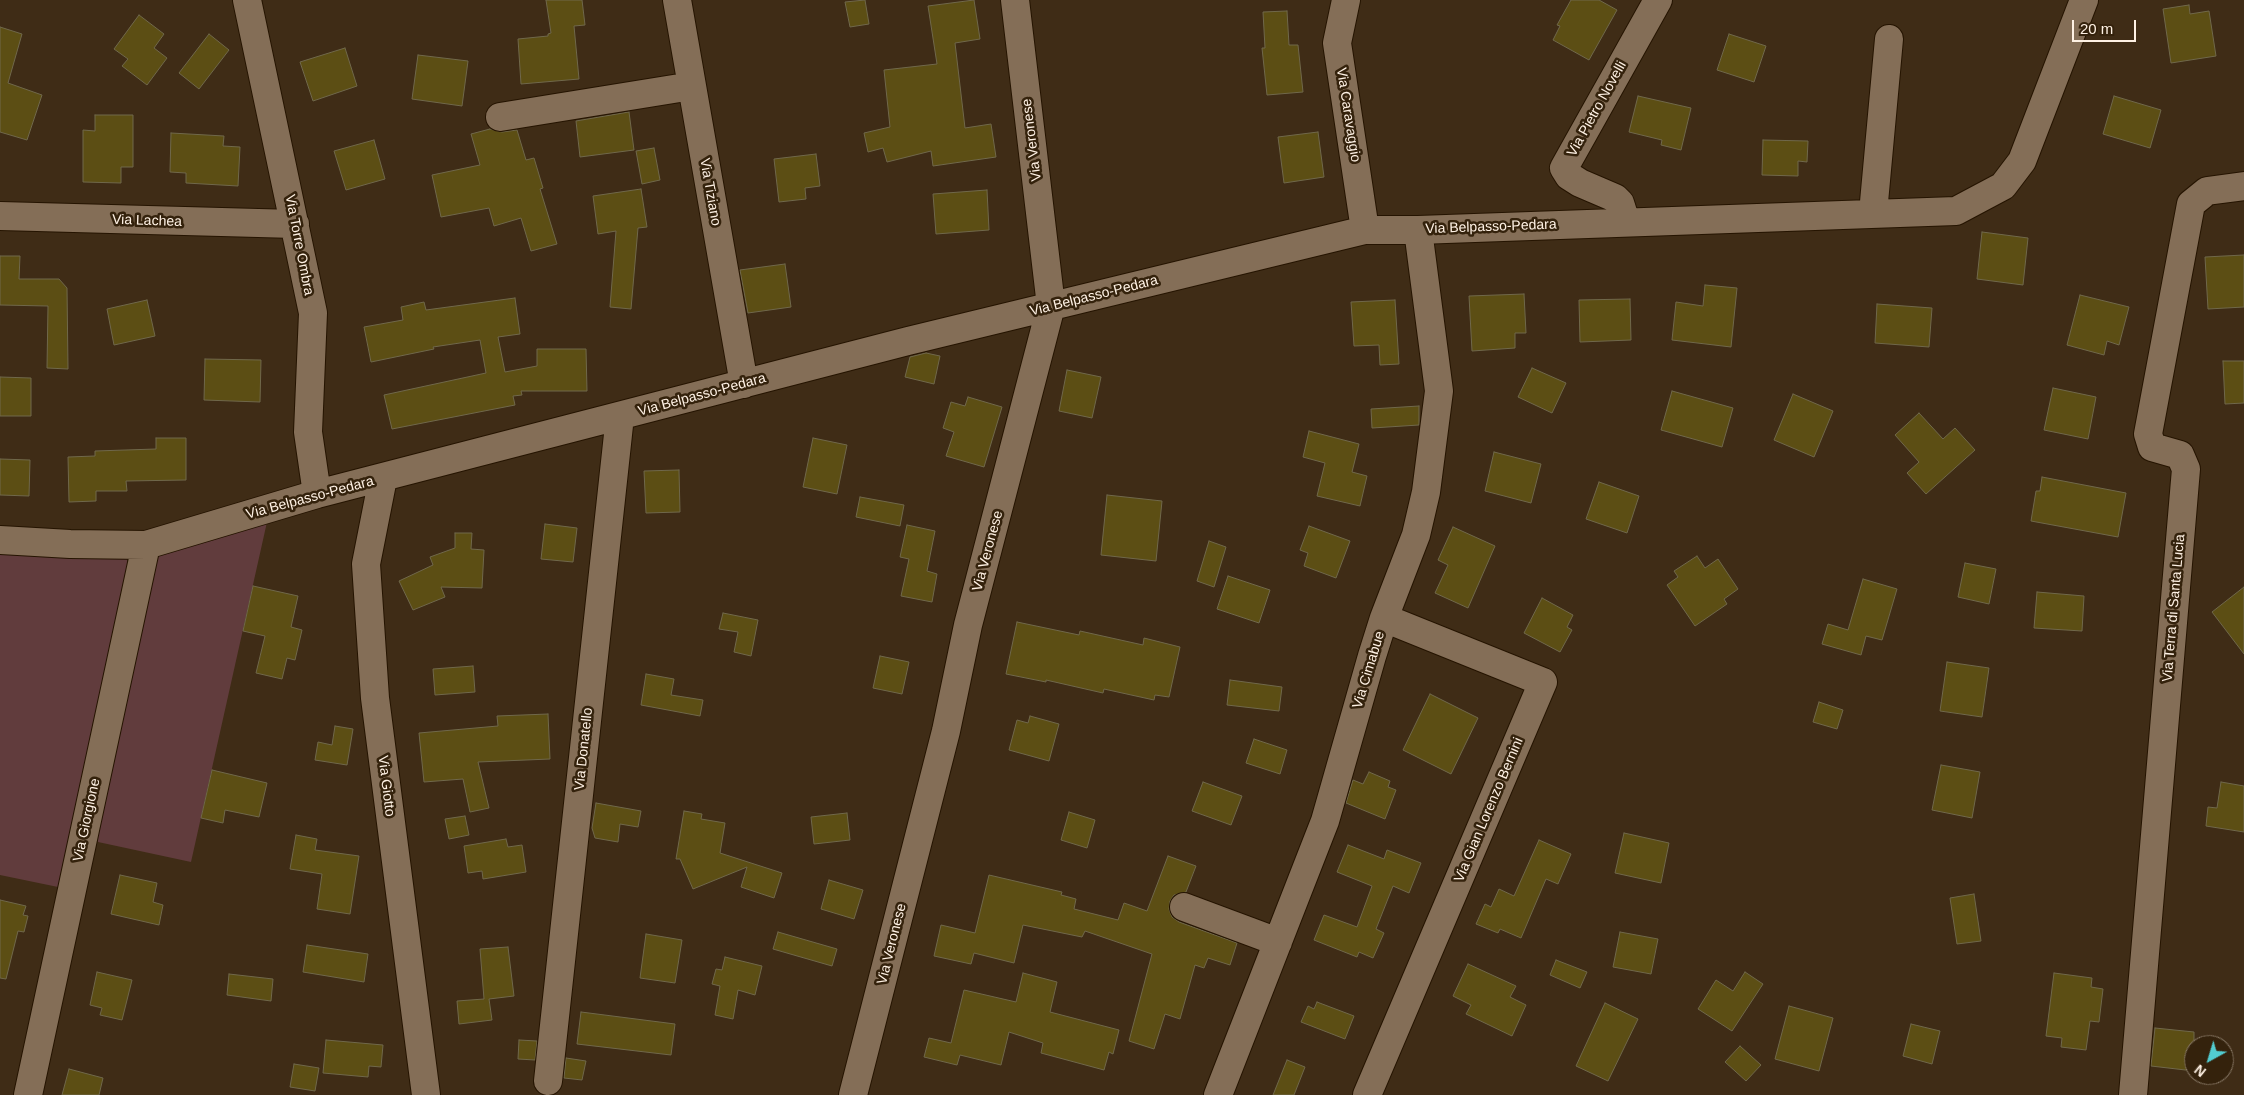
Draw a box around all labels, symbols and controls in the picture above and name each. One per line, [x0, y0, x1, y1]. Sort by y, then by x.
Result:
scale bar [2074, 10, 2138, 42]
text: 20 m [2080, 20, 2113, 37]
street label: Via Pietro Novelli [1564, 58, 1630, 160]
street label: Via Caravaggio [1332, 67, 1364, 163]
street label: Via Veronese [1019, 98, 1045, 182]
street label: Via Tiziano [696, 157, 724, 227]
street label: Via Torre Ombra [281, 193, 317, 297]
street label: Via Lachea [112, 211, 182, 231]
street label: Via Belpasso-Pedara [1425, 216, 1557, 238]
street label: Via Belpasso-Pedara [1028, 272, 1160, 320]
street label: Via Belpasso-Pedara [636, 370, 768, 420]
street label: Via Belpasso-Pedara [244, 473, 376, 523]
street label: Via Veronese [969, 509, 1007, 593]
street label: Via Terra di Santa Lucia [2159, 533, 2189, 683]
street label: Via Cimabue [1349, 629, 1389, 711]
street label: Via Donatello [571, 707, 597, 791]
street label: Via Gian Lorenzo Bernini [1451, 735, 1527, 885]
street label: Via Giotto [374, 755, 398, 817]
street label: Via Giorgione [70, 777, 104, 863]
street label: Via Veronese [874, 902, 910, 986]
north arrow [2184, 1035, 2234, 1085]
text: N [2191, 1061, 2209, 1080]

